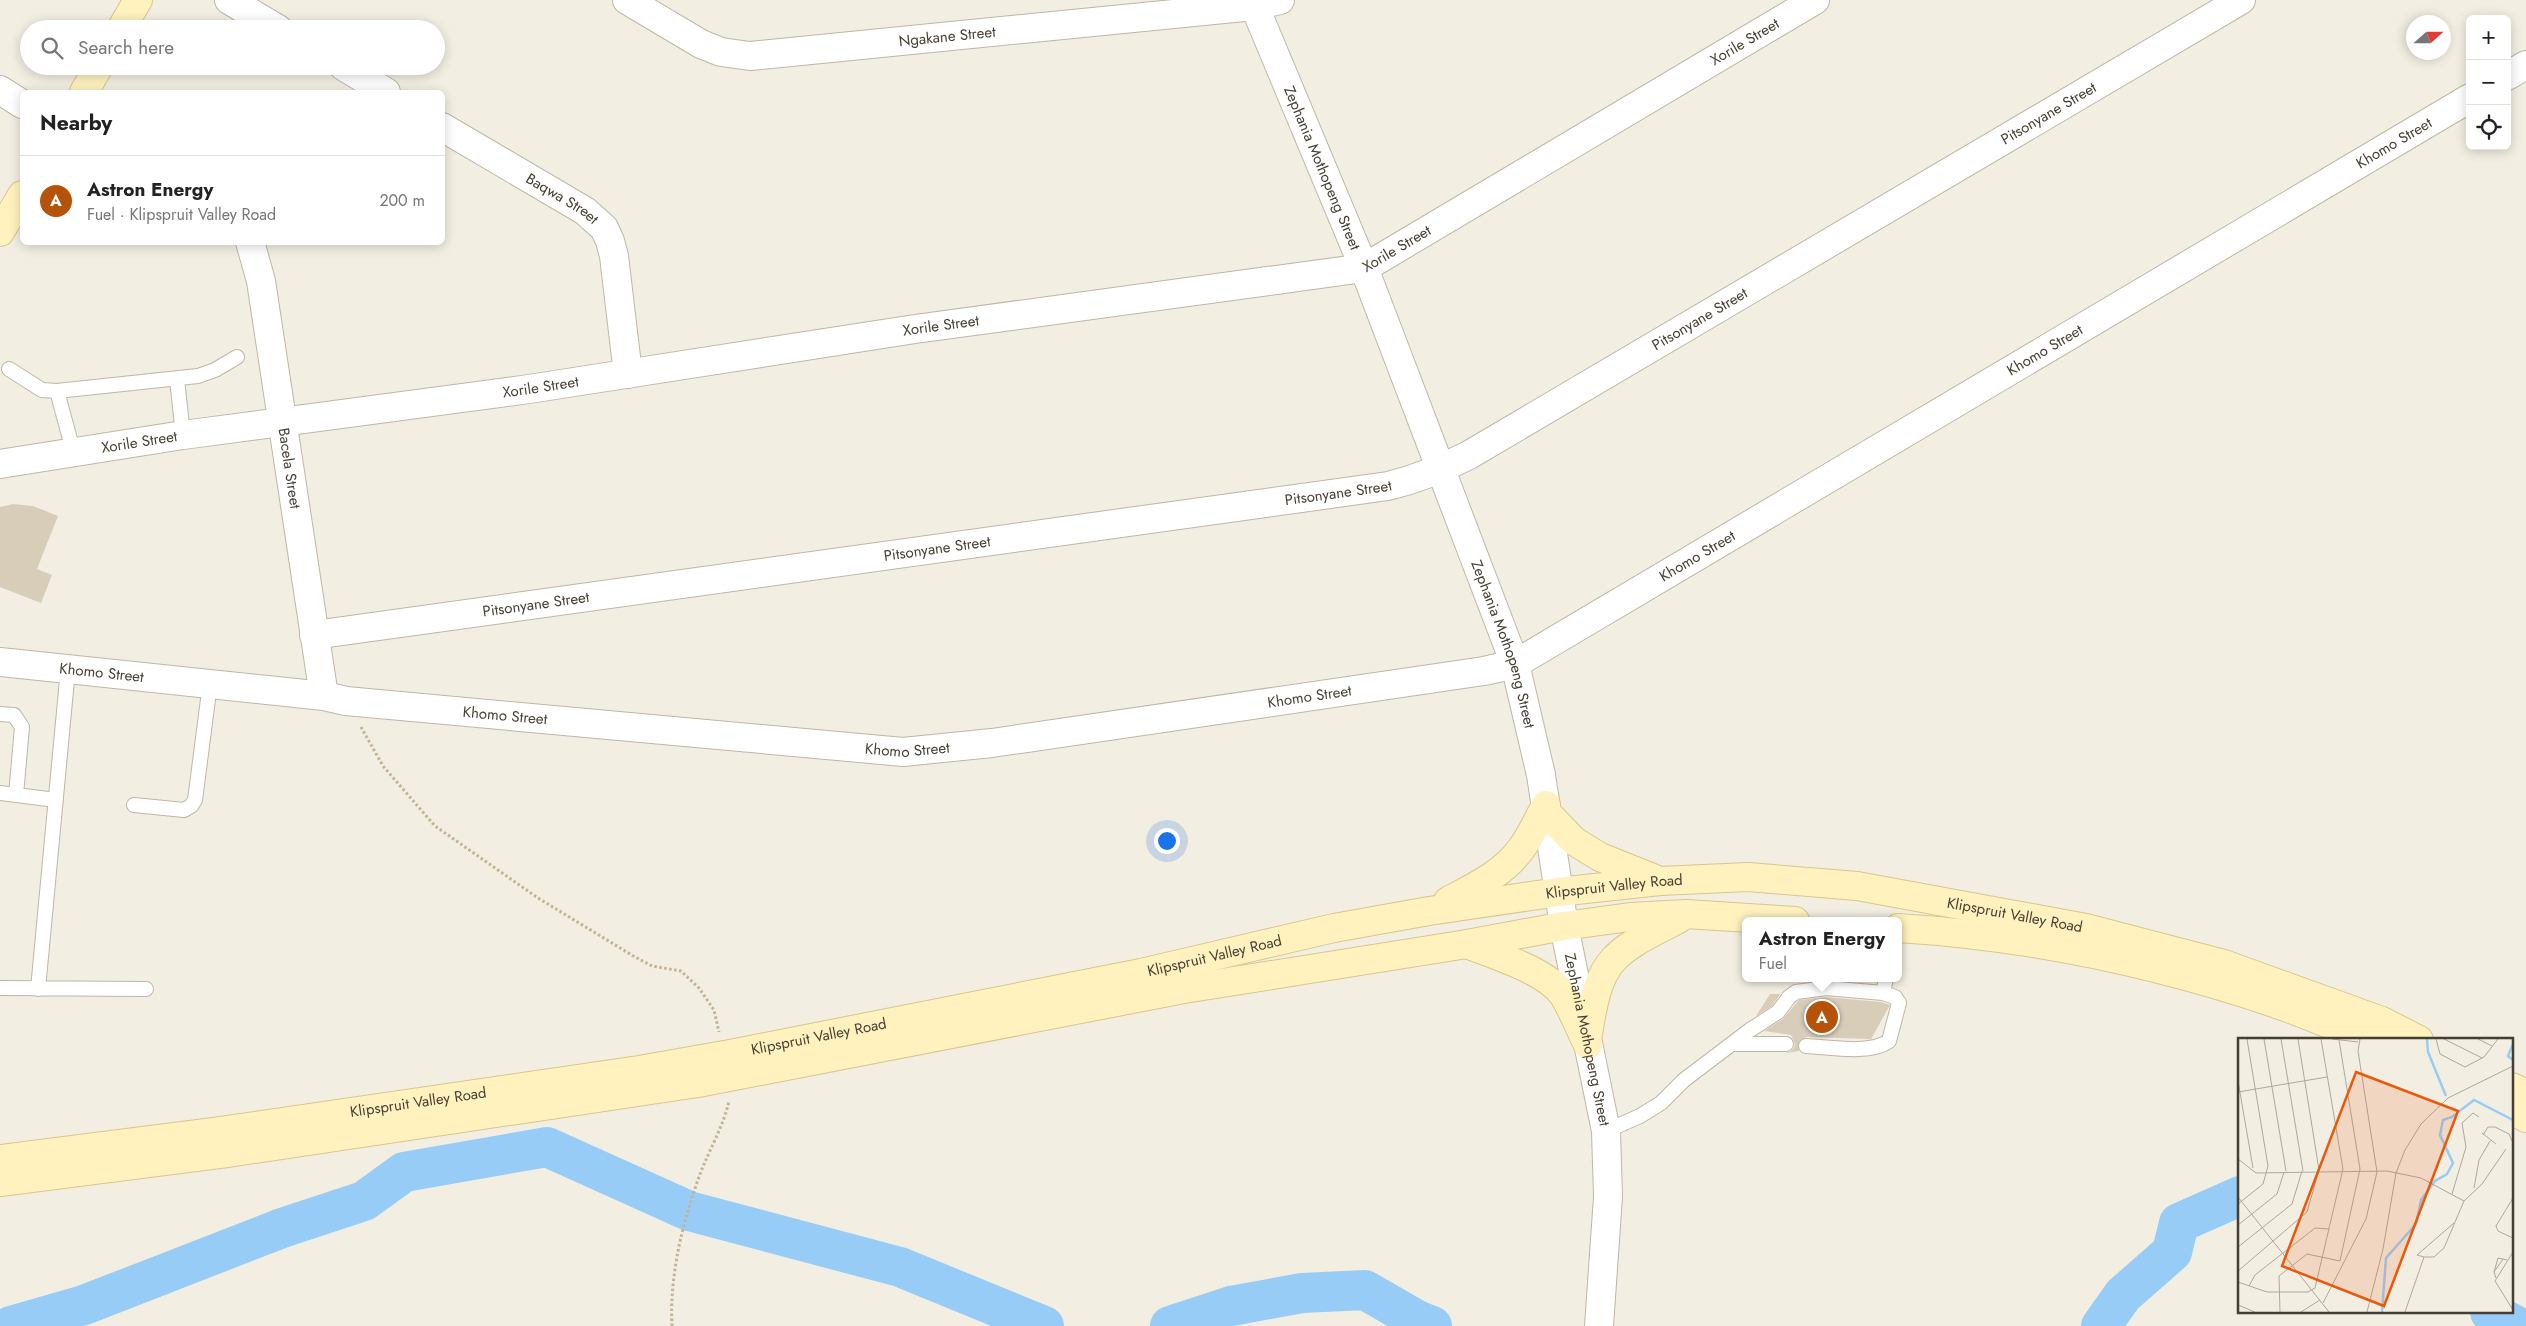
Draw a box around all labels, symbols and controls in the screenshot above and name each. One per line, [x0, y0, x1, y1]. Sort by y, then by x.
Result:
street label: Xorile Street [1706, 12, 1784, 71]
north arrow [2406, 15, 2451, 60]
map controls [2466, 15, 2511, 150]
button: + [2466, 15, 2511, 60]
search box [20, 20, 445, 75]
street label: Ngakane Street [898, 21, 997, 52]
icon: search [38, 34, 66, 62]
text: Search here [78, 34, 174, 61]
button: − [2466, 60, 2511, 105]
street label: Pitsonyane Street [1997, 76, 2101, 150]
street label: Zephania Mothopeng Street [1278, 83, 1366, 254]
button: locate [2466, 105, 2511, 150]
text: Nearby [40, 108, 112, 138]
street label: Khomo Street [2352, 112, 2437, 174]
street label: Baqwa Street [522, 168, 604, 230]
text: Astron Energy [87, 176, 213, 203]
text: A [50, 189, 62, 212]
text: 200 m [379, 189, 425, 212]
text: Fuel · Klipspruit Valley Road [87, 203, 276, 226]
street label: Xorile Street [1358, 219, 1436, 278]
street label: Pitsonyane Street [1648, 282, 1752, 356]
street label: Xorile Street [901, 309, 981, 342]
street label: Khomo Street [2003, 319, 2087, 381]
street label: Xorile Street [501, 370, 581, 403]
street label: Xorile Street [100, 425, 179, 459]
street label: Bacela Street [272, 426, 306, 511]
street label: Pitsonyane Street [1283, 474, 1394, 511]
street label: Khomo Street [1655, 525, 1740, 587]
street label: Pitsonyane Street [882, 530, 992, 567]
street label: Zephania Mothopeng Street [1465, 557, 1541, 731]
street label: Pitsonyane Street [481, 586, 591, 623]
street label: Khomo Street [58, 657, 145, 688]
street label: Khomo Street [1266, 679, 1353, 714]
street label: Khomo Street [462, 701, 549, 730]
street label: Khomo Street [864, 736, 951, 763]
your location [1154, 828, 1180, 854]
street label: Klipspruit Valley Road [1544, 869, 1683, 905]
street label: Klipspruit Valley Road [1945, 892, 2084, 938]
popup [1742, 917, 1902, 982]
text: Astron Energy [1759, 925, 1885, 952]
street label: Klipspruit Valley Road [1145, 930, 1284, 982]
street label: Zephania Mothopeng Street [1559, 951, 1616, 1128]
text: Fuel [1759, 952, 1787, 975]
pin: A [1806, 998, 1838, 1036]
street label: Klipspruit Valley Road [749, 1012, 888, 1061]
inset map [2238, 1038, 2514, 1314]
street label: Klipspruit Valley Road [348, 1081, 488, 1123]

